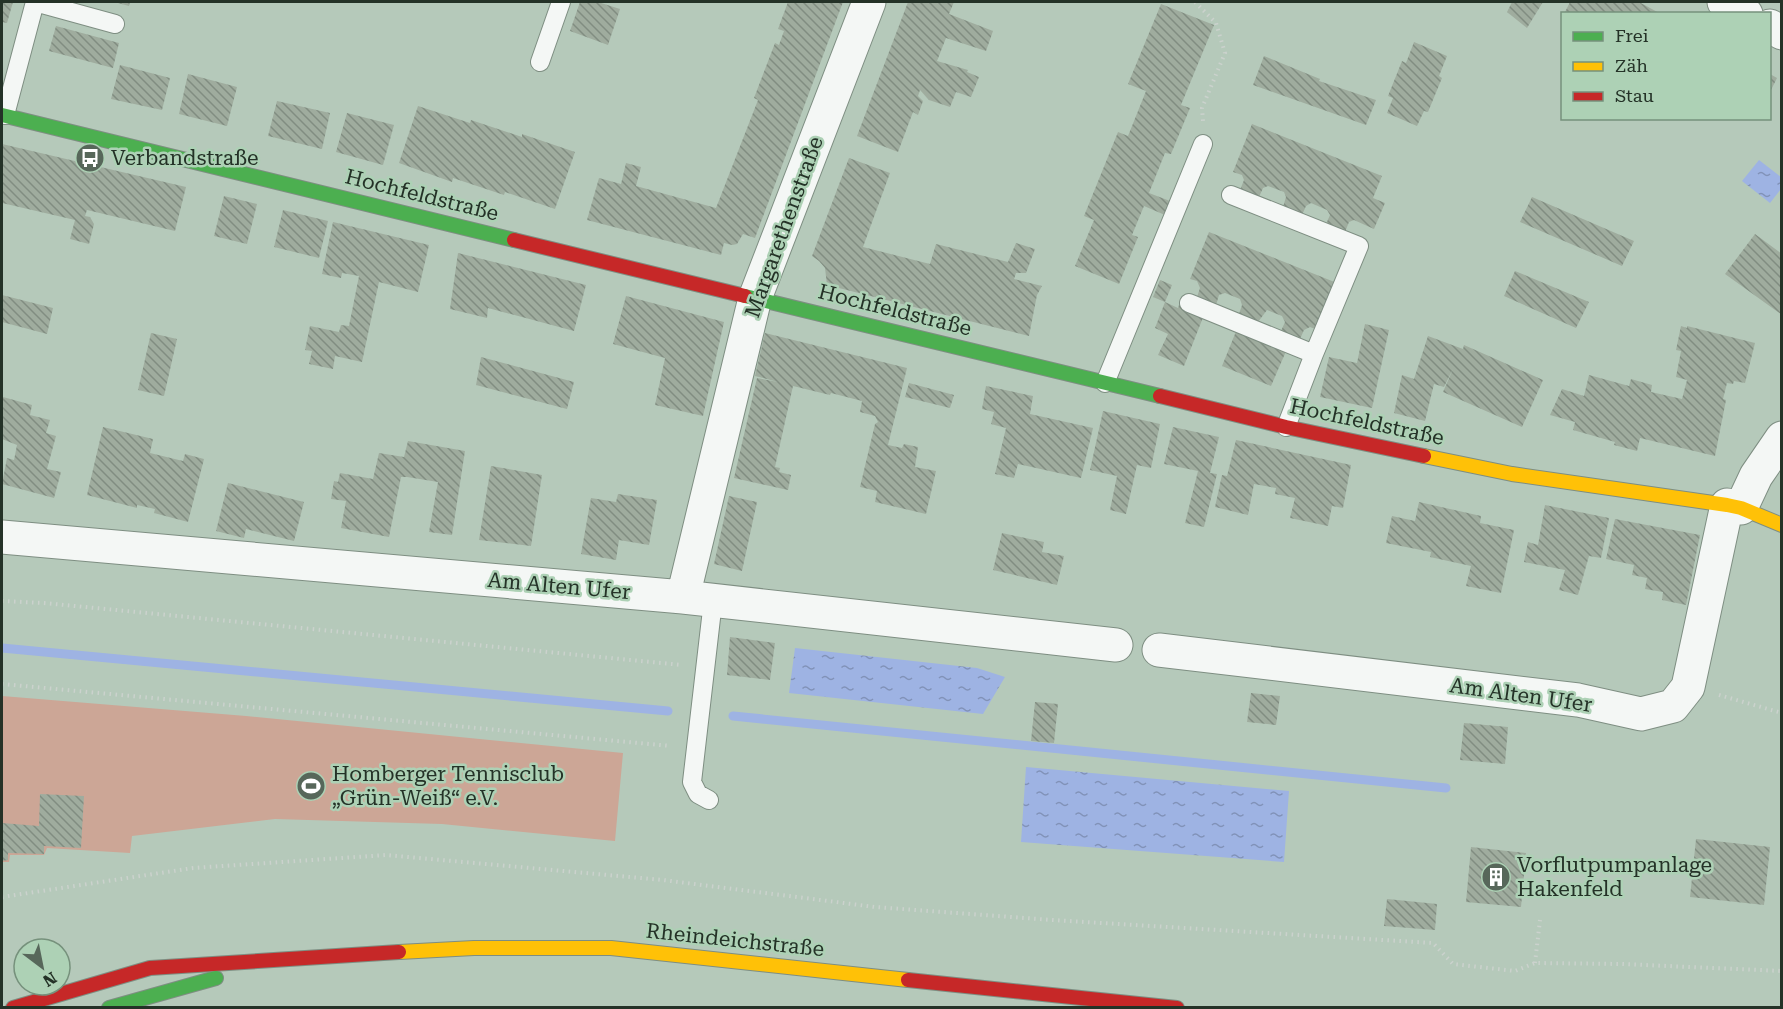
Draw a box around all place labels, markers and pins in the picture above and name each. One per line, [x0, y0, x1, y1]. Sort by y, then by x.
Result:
bus stop icon: Verbandstraße [74, 142, 106, 174]
place label: Verbandstraße [111, 146, 259, 170]
place label: Homberger Tennisclub „Grün-Weiß“ e.V. [332, 762, 564, 810]
sports icon: Homberger Tennisclub „Grün-Weiß“ e.V. [295, 770, 327, 802]
place label: Vorflutpumpanlage Hakenfeld [1517, 853, 1712, 901]
building icon: Vorflutpumpanlage Hakenfeld [1480, 861, 1512, 893]

